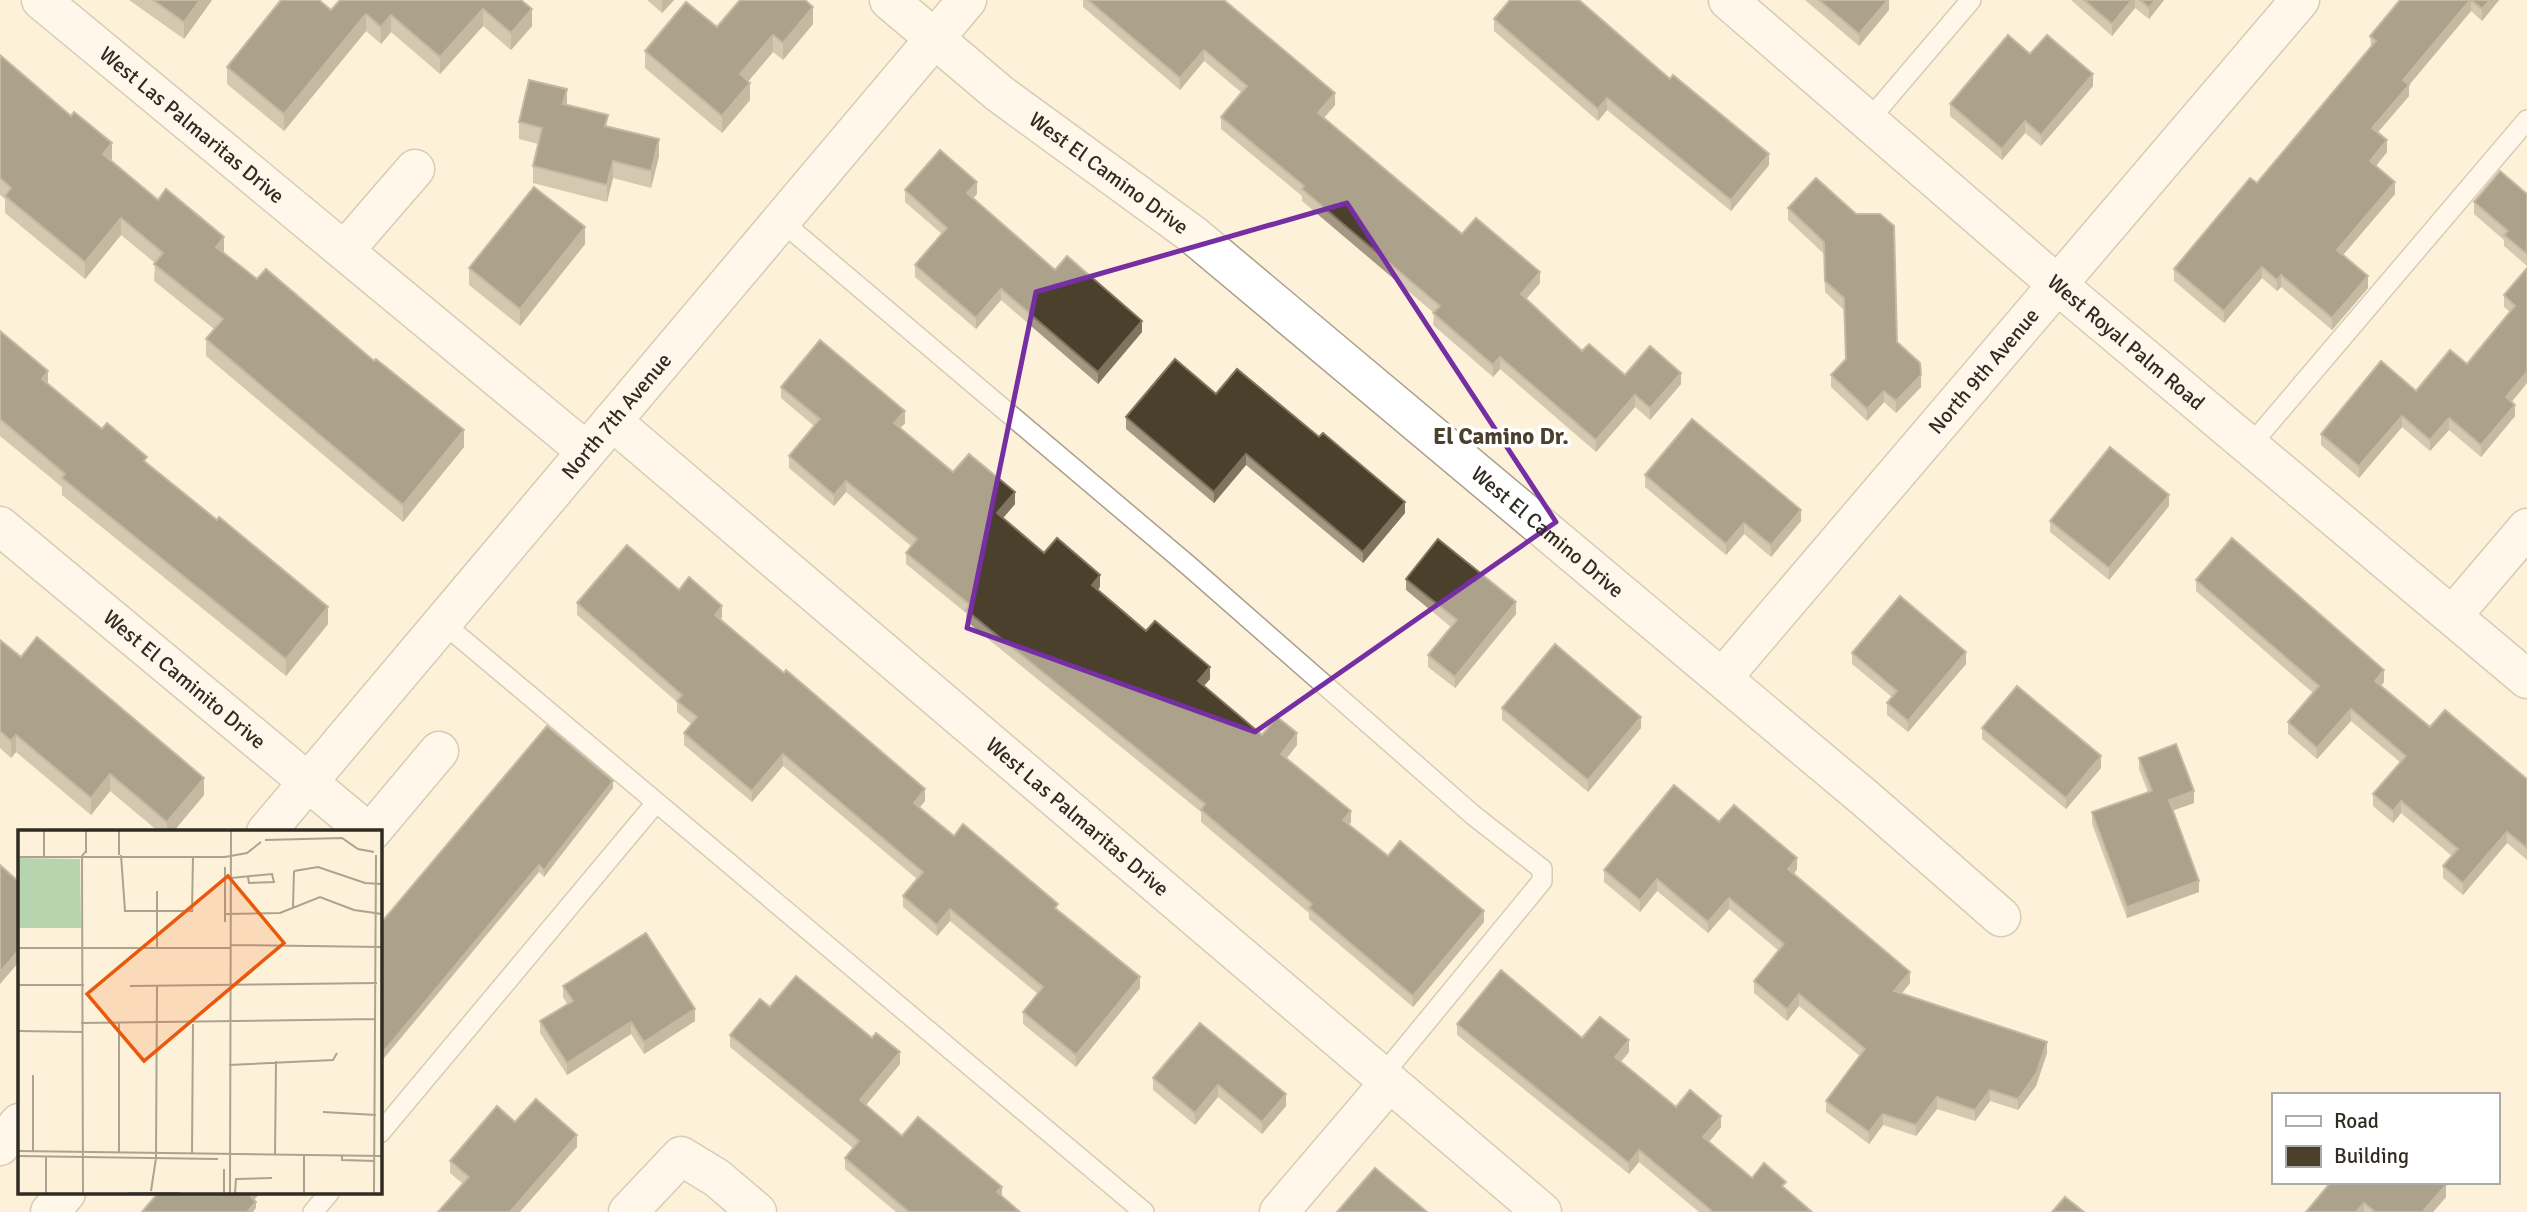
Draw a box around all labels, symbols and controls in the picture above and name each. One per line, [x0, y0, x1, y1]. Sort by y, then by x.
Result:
street label: West Las Palmaritas Drive [94, 41, 290, 209]
street label: West El Camino Drive [1024, 106, 1194, 240]
street label: West Royal Palm Road [2042, 269, 2210, 416]
street label: North 9th Avenue [1923, 303, 2045, 439]
street label: North 7th Avenue [556, 347, 677, 485]
district label: El Camino Dr. [1433, 422, 1569, 451]
street label: West El Camino Drive [1466, 461, 1629, 603]
street label: West El Caminito Drive [98, 604, 271, 755]
street label: West Las Palmaritas Drive [981, 732, 1174, 902]
inset map [18, 830, 382, 1194]
legend [2272, 1093, 2499, 1184]
text: Road [2334, 1108, 2379, 1134]
text: Building [2334, 1143, 2409, 1169]

